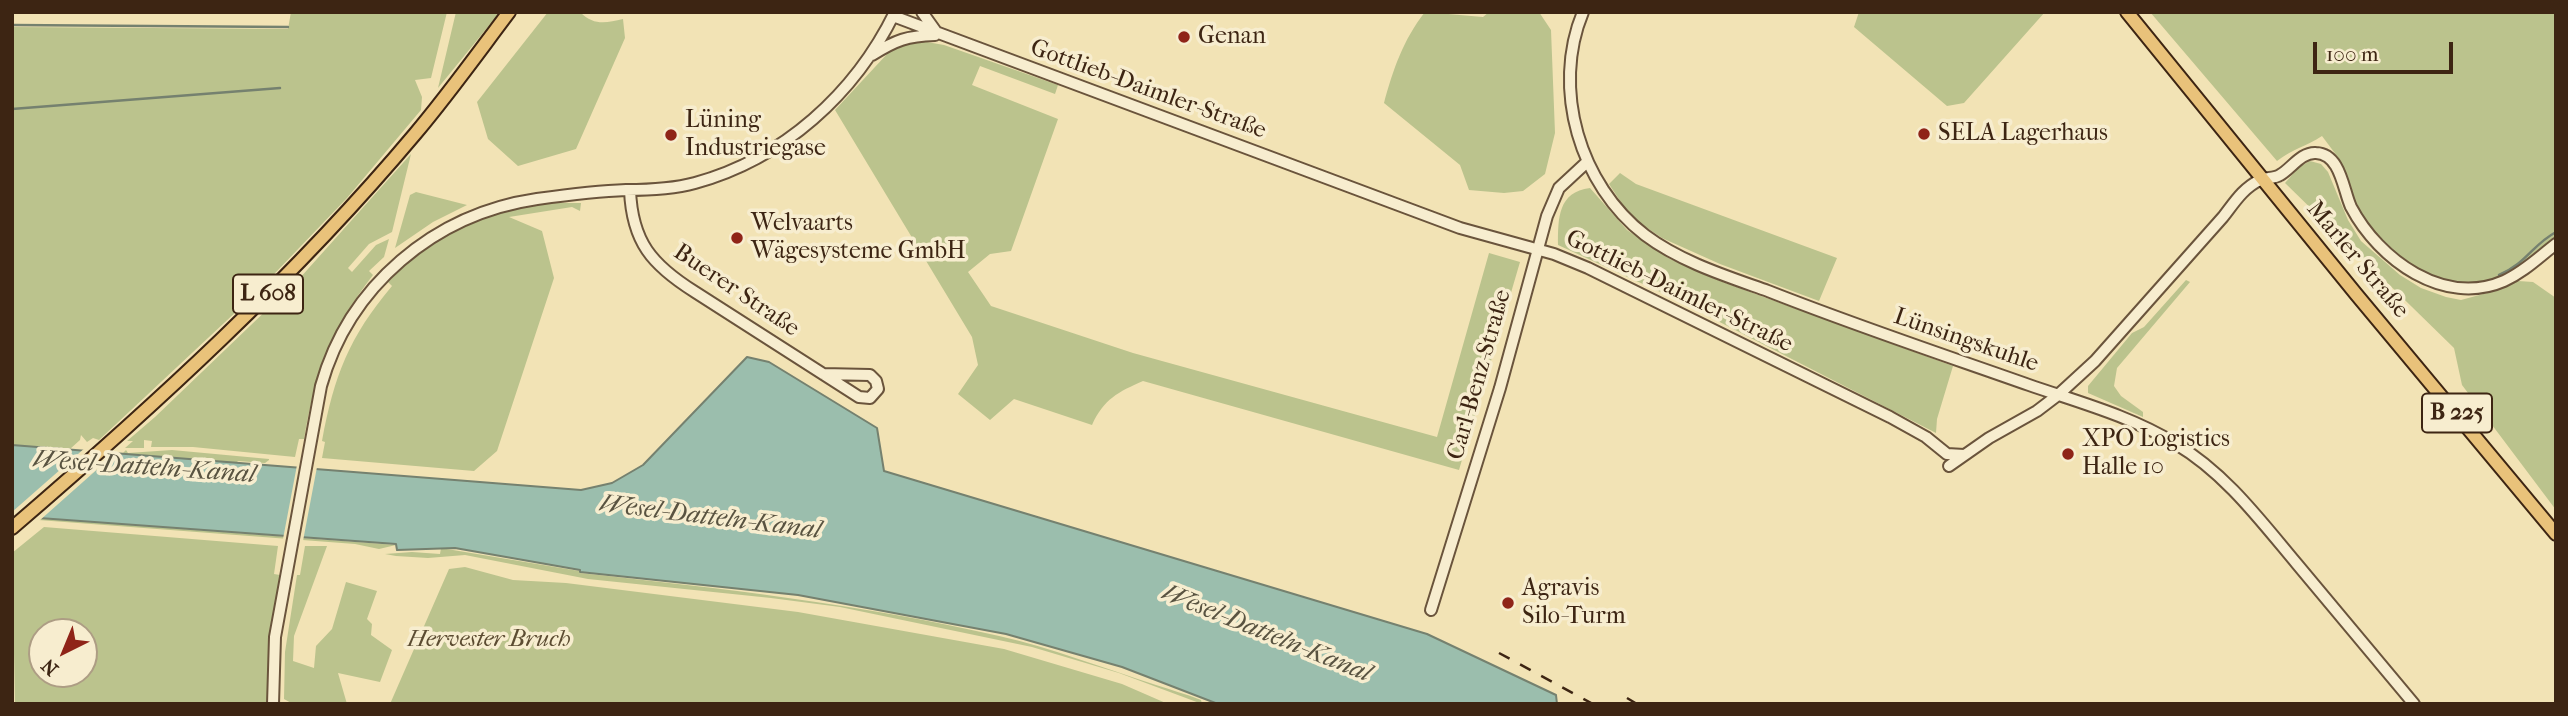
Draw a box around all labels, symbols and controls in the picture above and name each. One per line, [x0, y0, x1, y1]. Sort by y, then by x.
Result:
place label: Genan [1198, 23, 1266, 51]
scale bar [2316, 28, 2456, 72]
marker: Genan [1176, 29, 1192, 45]
street label: Gottlieb-Daimler-Straße [1026, 34, 1270, 146]
text: 100 m [2326, 42, 2379, 66]
place label: Lüning Industriegase [685, 107, 826, 163]
place label: SELA Lagerhaus [1938, 120, 2108, 148]
marker: SELA Lagerhaus [1916, 126, 1932, 142]
marker: Lüning Industriegase [663, 127, 679, 143]
street label: Marler Straße [2300, 196, 2414, 324]
place label: Welvaarts Wägesysteme GmbH [751, 210, 966, 266]
street label: Gottlieb-Daimler-Straße [1561, 224, 1797, 360]
marker: Welvaarts Wägesysteme GmbH [729, 230, 745, 246]
street label: Buerer Straße [668, 238, 804, 344]
road number: L 608 [233, 274, 303, 314]
street label: Carl-Benz-Straße [1442, 287, 1518, 463]
street label: Lünsingskuhle [1890, 303, 2042, 379]
road number: B 225 [2422, 394, 2492, 432]
place label: XPO Logistics Halle 10 [2082, 426, 2230, 482]
water label: Wesel-Datteln-Kanal [32, 445, 256, 491]
marker: XPO Logistics Halle 10 [2060, 446, 2076, 462]
water label: Wesel-Datteln-Kanal [597, 489, 823, 547]
place label: Agravis Silo-Turm [1522, 575, 1626, 631]
water label: Wesel-Datteln-Kanal [1157, 578, 1375, 690]
marker: Agravis Silo-Turm [1500, 595, 1516, 611]
north arrow [28, 618, 98, 688]
park label: Hervester Bruch [407, 626, 571, 654]
text: N [37, 654, 63, 680]

